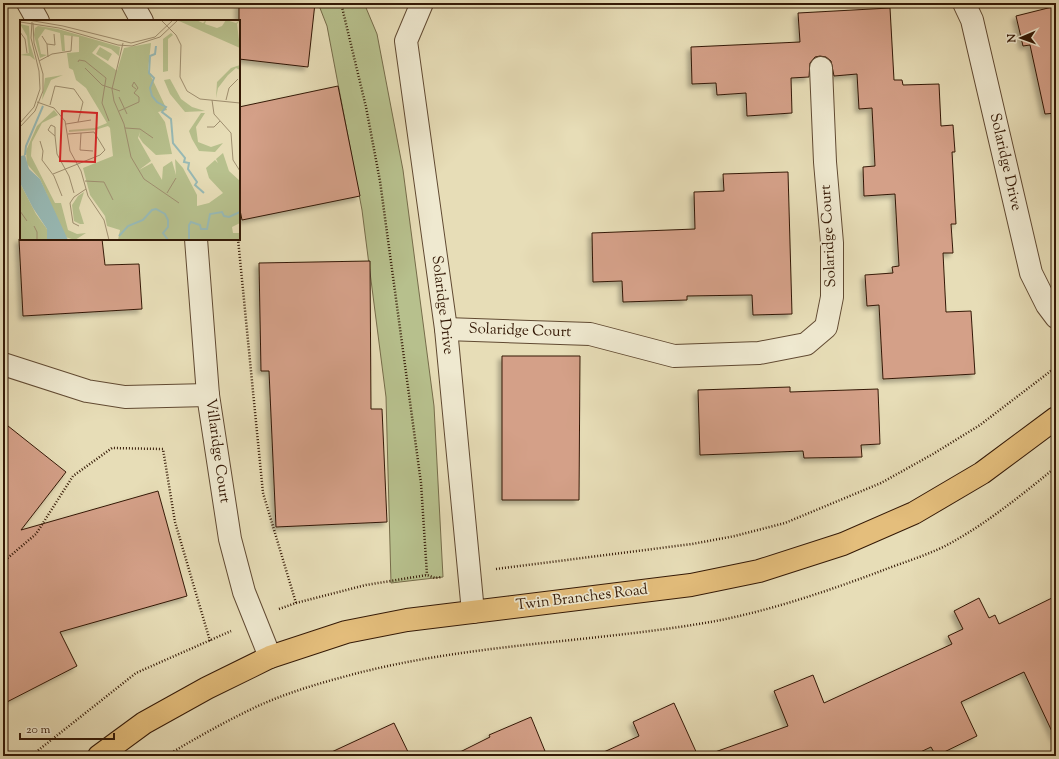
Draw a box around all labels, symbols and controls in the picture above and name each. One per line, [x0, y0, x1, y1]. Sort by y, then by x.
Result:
north arrow [1001, 18, 1041, 58]
inset map [20, 20, 240, 240]
text: N [1004, 33, 1020, 44]
street label: Solaridge Drive [984, 111, 1026, 213]
street label: Solaridge Court [816, 184, 842, 288]
street label: Solaridge Drive [426, 254, 458, 356]
street label: Solaridge Court [468, 319, 572, 343]
street label: Villaridge Court [199, 397, 235, 505]
street label: Twin Branches Road [515, 579, 650, 617]
scale bar [20, 715, 114, 741]
text: 20 m [26, 721, 51, 739]

